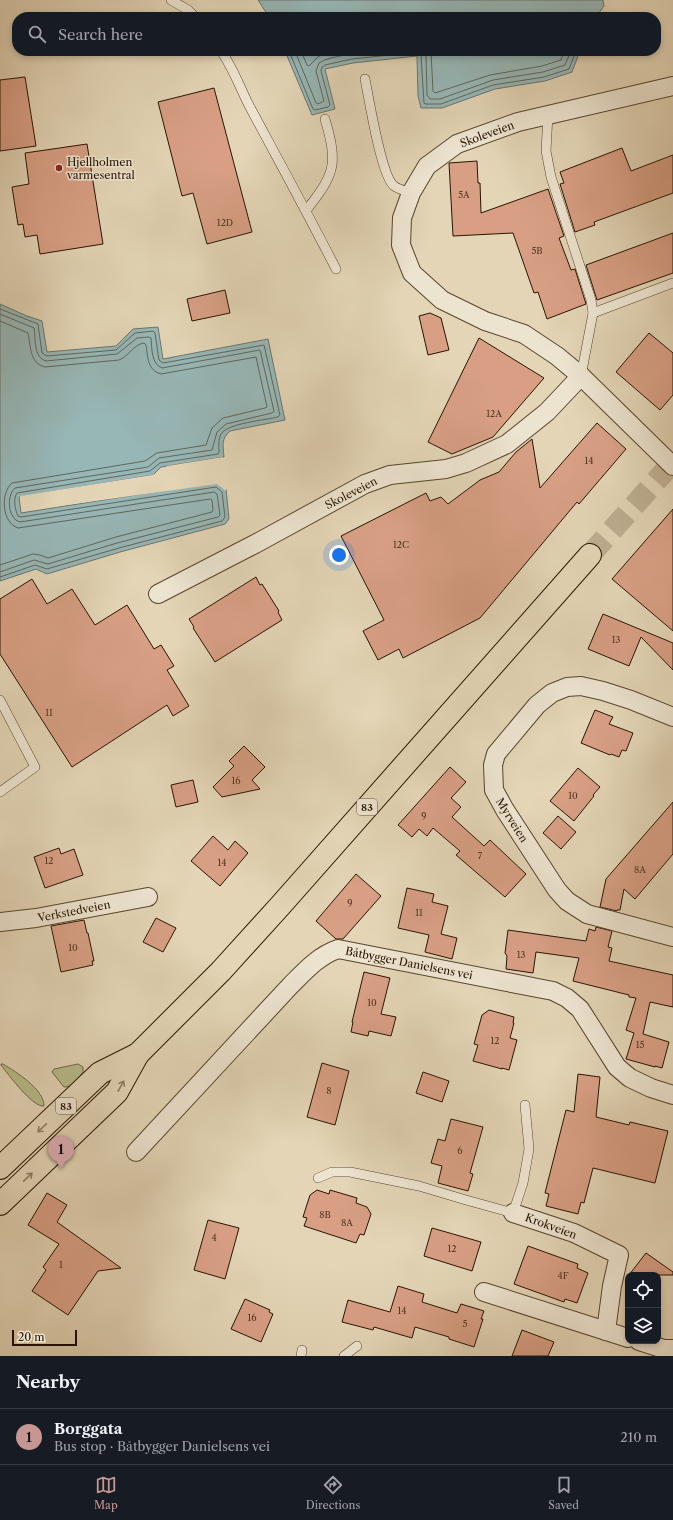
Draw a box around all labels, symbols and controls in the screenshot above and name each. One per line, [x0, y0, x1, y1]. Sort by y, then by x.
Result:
search box [12, 12, 661, 56]
icon: search [26, 23, 48, 45]
text: Search here [58, 25, 143, 44]
street label: Skoleveien [458, 118, 516, 150]
place label: Hjellholmen varmesentral [66, 155, 136, 182]
marker: Hjellholmen varmesentral [54, 163, 64, 173]
house number: 5A [458, 189, 470, 200]
house number: 12D [217, 217, 233, 228]
house number: 5B [531, 245, 543, 256]
house number: 12A [486, 408, 502, 419]
house number: 14 [585, 455, 594, 466]
street label: Skoleveien [323, 474, 380, 512]
house number: 12C [393, 539, 409, 550]
your location [329, 545, 349, 565]
house number: 13 [612, 634, 620, 645]
house number: 11 [45, 707, 53, 718]
house number: 16 [231, 775, 241, 786]
house number: 10 [568, 790, 578, 801]
street label: Myrveien [493, 795, 531, 845]
road number: 83 [357, 799, 377, 815]
house number: 9 [421, 810, 427, 821]
house number: 7 [478, 850, 483, 861]
house number: 12 [45, 855, 53, 866]
house number: 14 [218, 857, 227, 868]
house number: 8A [634, 864, 646, 875]
street label: Verkstedveien [36, 897, 112, 925]
house number: 9 [347, 897, 353, 908]
house number: 11 [415, 907, 423, 918]
house number: 10 [68, 942, 78, 953]
street label: Båtbygger Danielsens vei [344, 944, 474, 982]
house number: 13 [517, 949, 525, 960]
house number: 10 [367, 997, 377, 1008]
house number: 12 [491, 1035, 499, 1046]
house number: 15 [636, 1039, 644, 1050]
one-way arrow [117, 1080, 125, 1092]
house number: 8 [326, 1085, 332, 1096]
road number: 83 [56, 1098, 76, 1114]
one-way arrow [37, 1123, 47, 1133]
pin: 1 [48, 1136, 74, 1169]
house number: 6 [457, 1145, 463, 1156]
one-way arrow [23, 1172, 33, 1182]
house number: 8B [319, 1209, 331, 1220]
street label: Krokveien [523, 1210, 579, 1242]
house number: 8A [341, 1217, 353, 1228]
house number: 4 [211, 1232, 217, 1243]
house number: 12 [448, 1243, 456, 1254]
house number: 1 [59, 1259, 63, 1270]
house number: 4F [557, 1270, 569, 1281]
map controls [625, 1272, 661, 1344]
button: locate [625, 1272, 661, 1308]
house number: 14 [398, 1305, 407, 1316]
button: layers [625, 1308, 661, 1344]
house number: 16 [247, 1312, 257, 1323]
house number: 5 [463, 1318, 468, 1329]
scale bar [12, 1328, 77, 1347]
text: 20 m [18, 1330, 44, 1344]
text: Nearby [16, 1372, 80, 1392]
text: Borggata [54, 1419, 123, 1438]
text: 1 [26, 1429, 32, 1445]
text: 210 m [620, 1429, 657, 1445]
text: Bus stop · Båtbygger Danielsens vei [54, 1438, 270, 1454]
tab: Map [94, 1474, 118, 1512]
tab: Directions [306, 1474, 360, 1512]
tab: Saved [548, 1474, 579, 1512]

